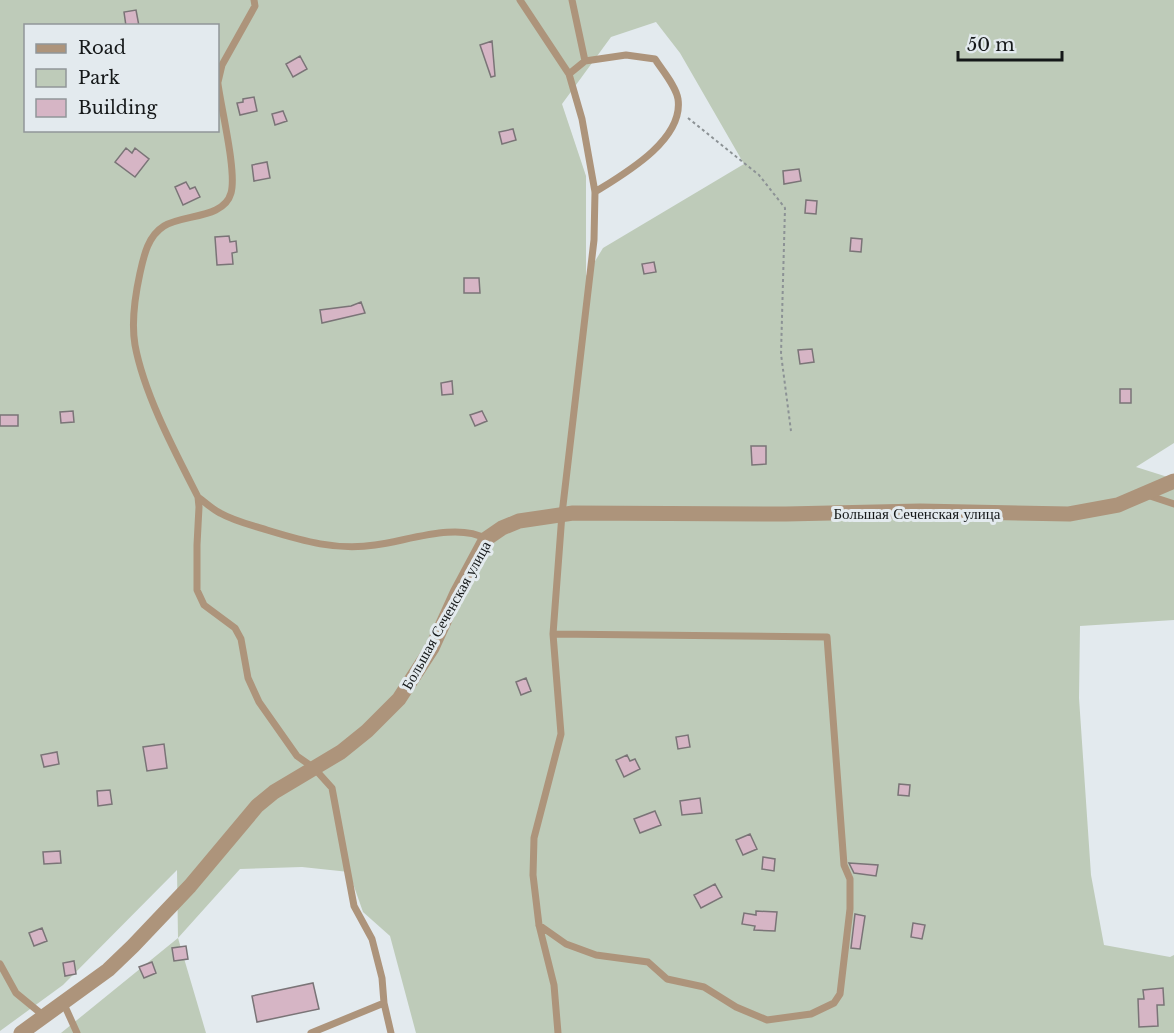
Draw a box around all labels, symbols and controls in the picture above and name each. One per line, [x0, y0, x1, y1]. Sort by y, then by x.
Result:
legend [24, 24, 219, 132]
scale bar [958, 24, 1062, 62]
text: 50 m [967, 34, 1015, 56]
text: Road [78, 37, 126, 59]
text: Park [78, 67, 120, 89]
text: Building [78, 97, 157, 119]
street label: Большая Сеченская улица [834, 504, 1001, 523]
street label: Большая Сеченская улица [397, 537, 495, 693]

